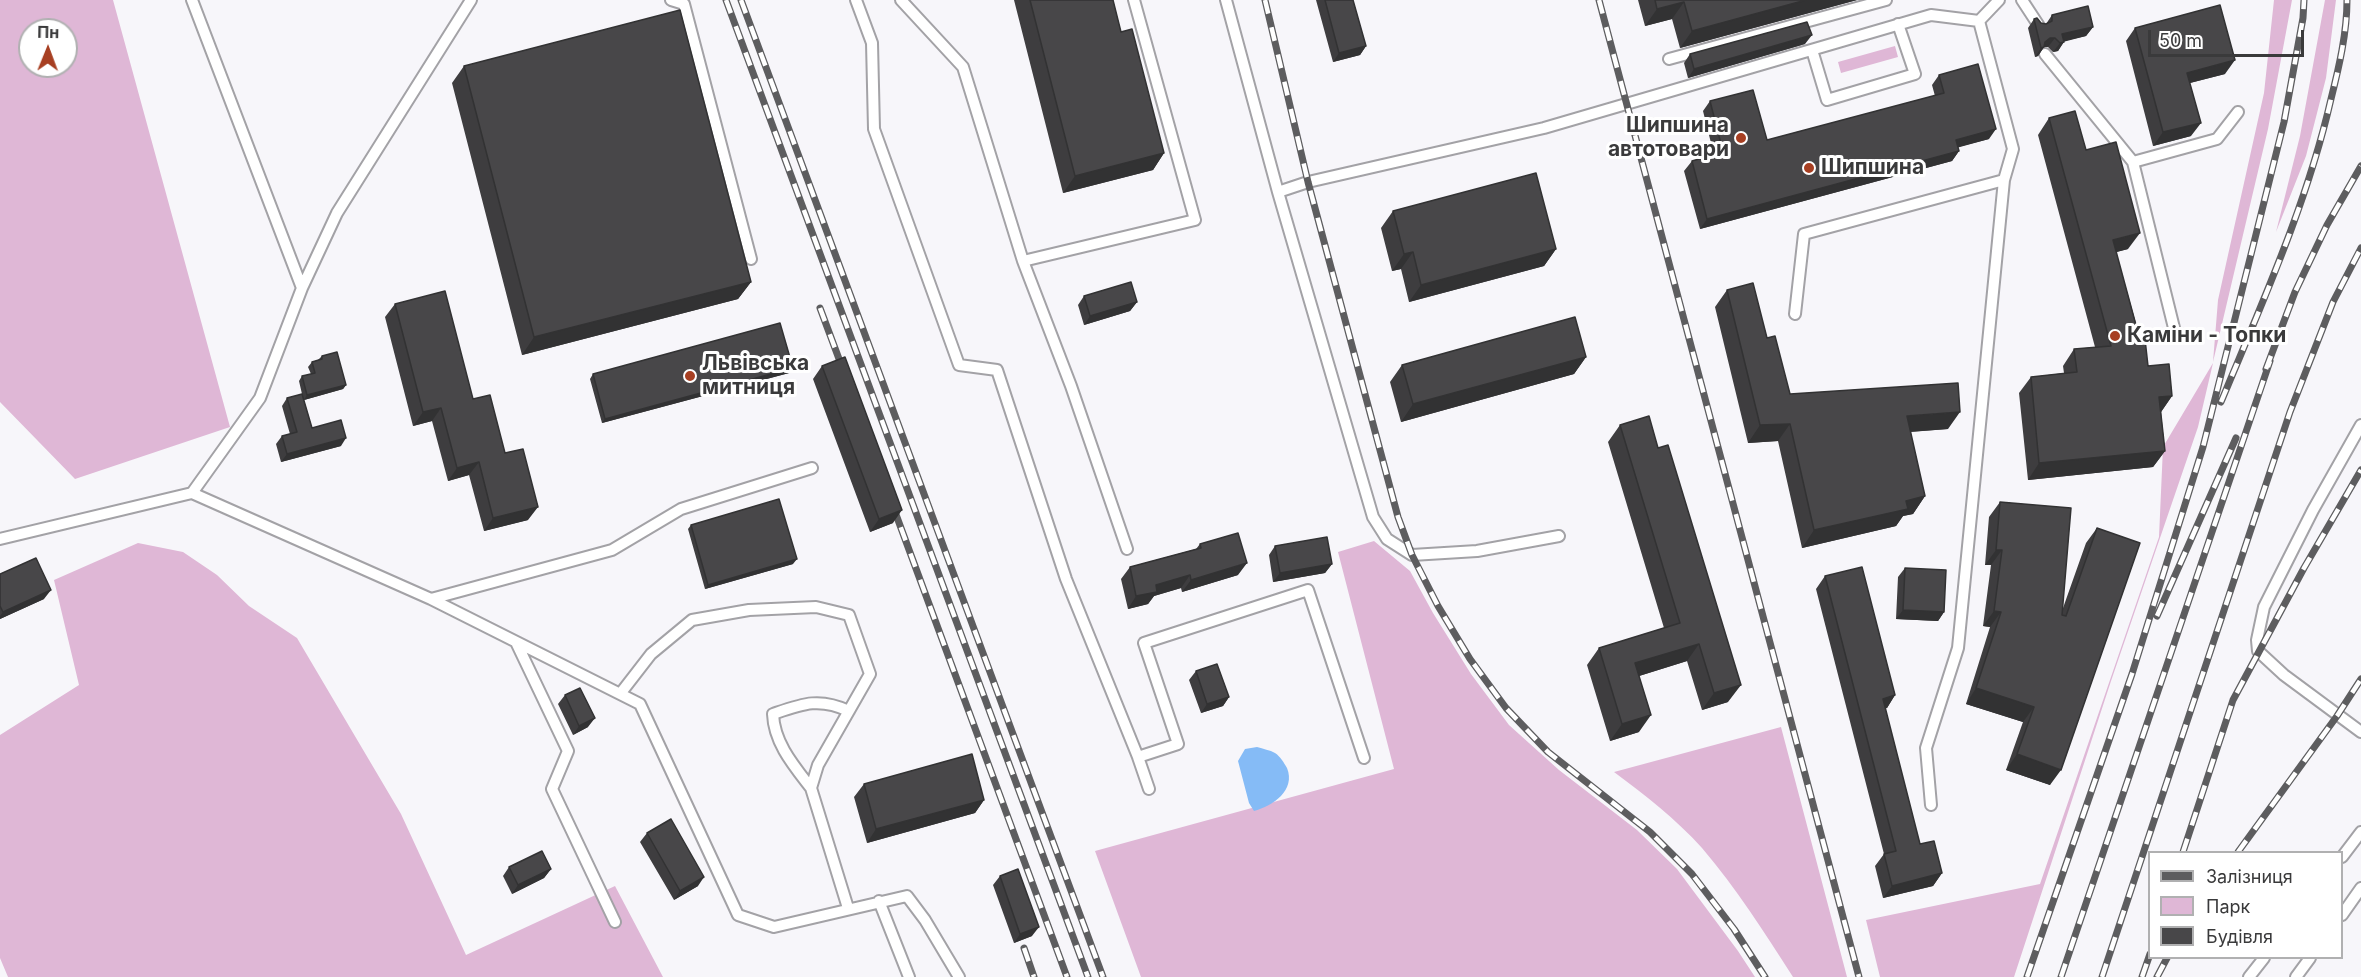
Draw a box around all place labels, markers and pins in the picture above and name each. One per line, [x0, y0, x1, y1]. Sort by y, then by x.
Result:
place label: Шипшина автотовари [1608, 113, 1729, 163]
marker: Шипшина автотовари [1734, 131, 1748, 145]
place label: Шипшина [1821, 155, 1924, 181]
marker: Шипшина [1802, 161, 1816, 175]
place label: Каміни - Топки [2127, 323, 2286, 349]
marker: Каміни - Топки [2108, 329, 2122, 343]
place label: Львівська митниця [702, 351, 809, 401]
marker: Львівська митниця [683, 369, 697, 383]

